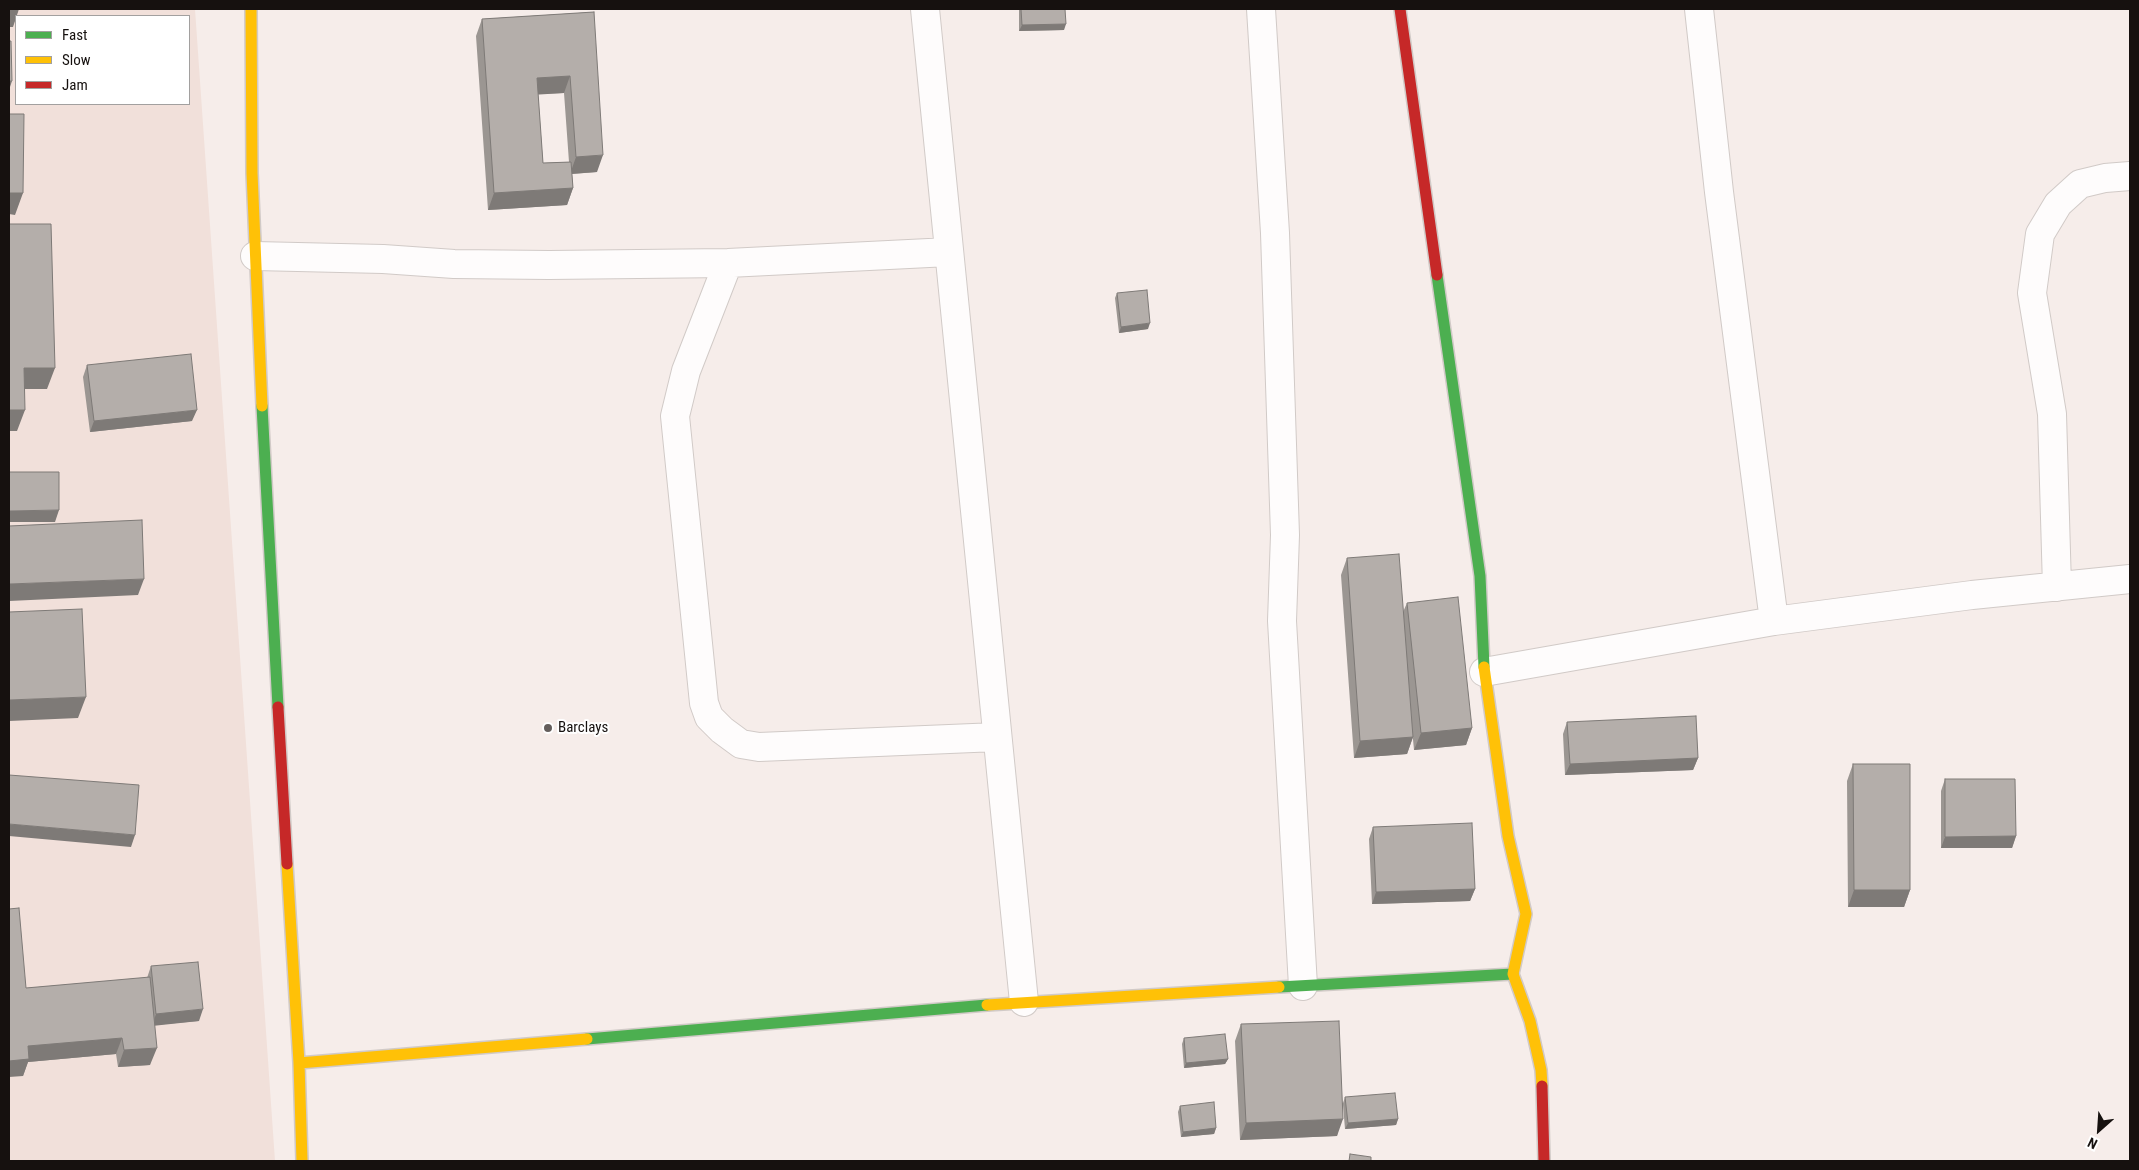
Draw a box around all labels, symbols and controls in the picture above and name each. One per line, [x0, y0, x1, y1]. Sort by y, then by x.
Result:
legend [15, 15, 190, 105]
text: Fast [62, 26, 87, 44]
text: Slow [62, 51, 91, 69]
text: Jam [62, 76, 88, 94]
place label: Barclays [558, 719, 608, 737]
marker: Barclays [542, 722, 554, 734]
north arrow [2074, 1105, 2124, 1155]
text: N [2085, 1134, 2100, 1153]

